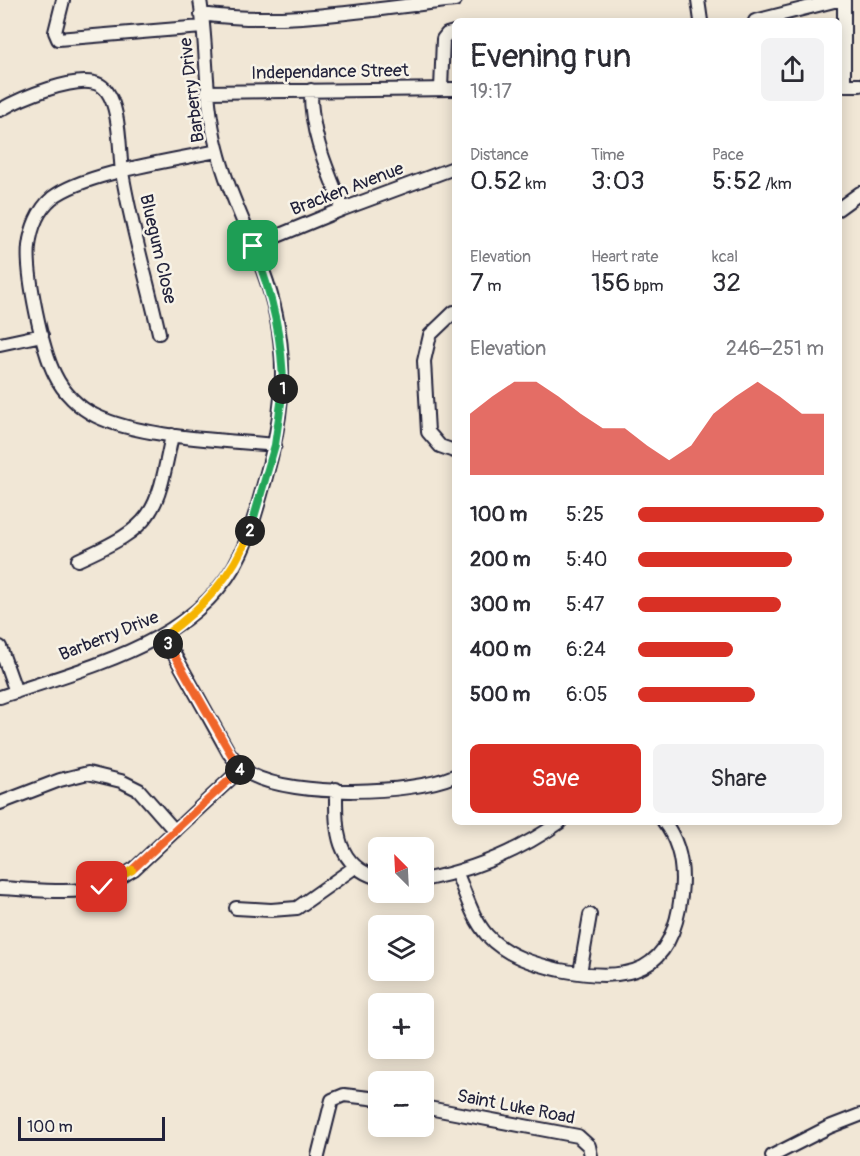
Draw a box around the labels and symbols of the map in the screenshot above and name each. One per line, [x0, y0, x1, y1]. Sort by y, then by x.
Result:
street label: Barberry Drive [174, 36, 210, 144]
street label: Independance Street [251, 59, 410, 85]
street label: Bracken Avenue [287, 157, 407, 221]
street label: Bluegum Close [134, 192, 182, 306]
pin [227, 220, 278, 271]
pin: 1 [268, 374, 298, 404]
pin: 2 [235, 516, 265, 546]
street label: Barberry Drive [56, 606, 162, 666]
pin: 3 [153, 629, 183, 659]
pin: 4 [225, 755, 255, 785]
north arrow [368, 837, 434, 903]
pin [76, 861, 127, 912]
street label: Saint Luke Road [455, 1084, 577, 1130]
scale bar [18, 1114, 165, 1142]

